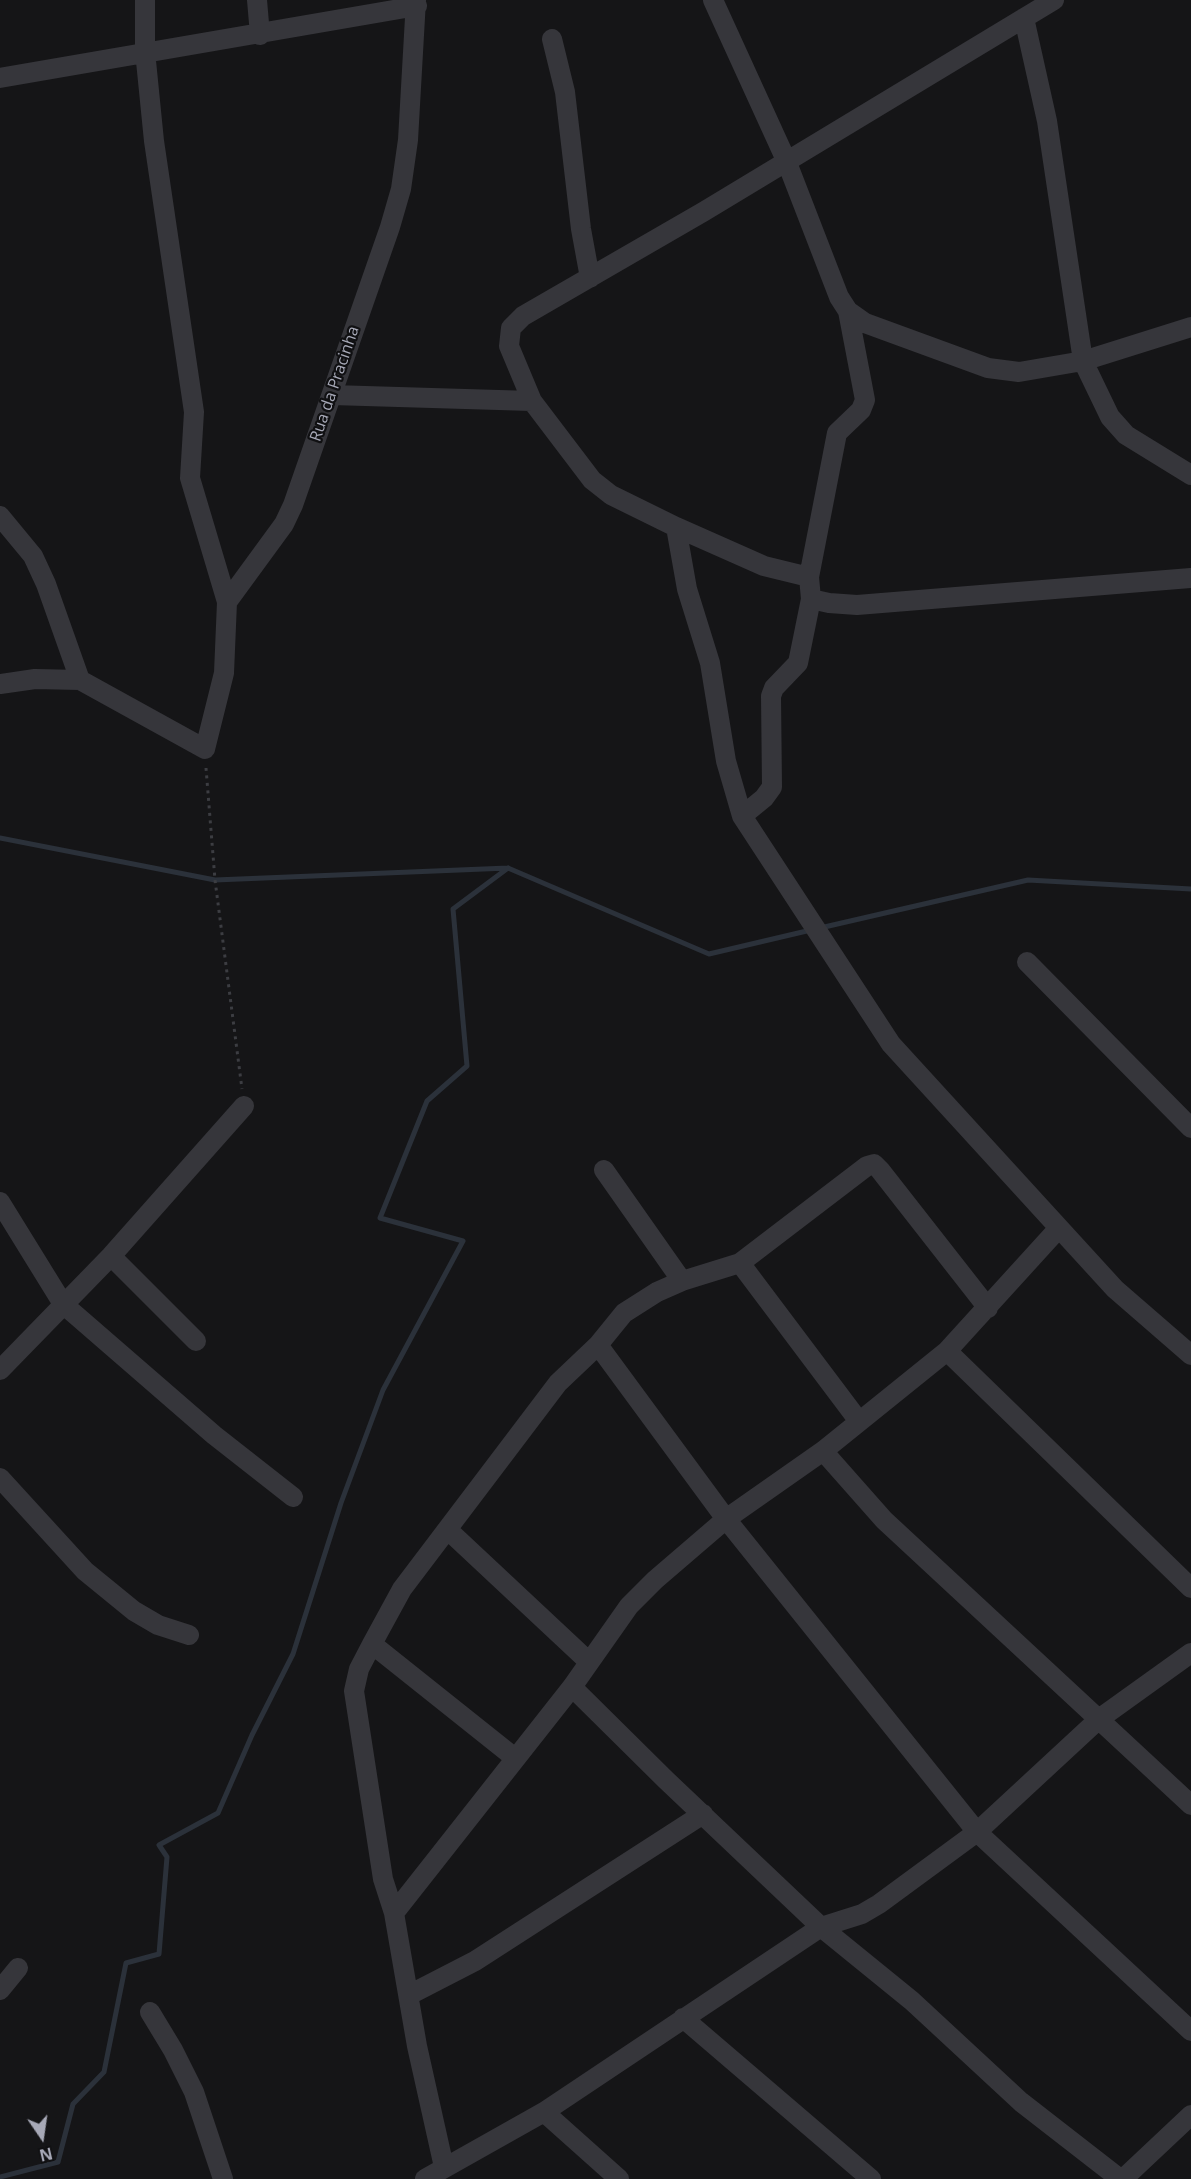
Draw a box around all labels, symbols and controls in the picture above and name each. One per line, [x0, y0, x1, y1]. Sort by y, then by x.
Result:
street label: Rua da Pracinha [306, 324, 364, 444]
north arrow [12, 2107, 72, 2167]
text: N [37, 2142, 55, 2167]

